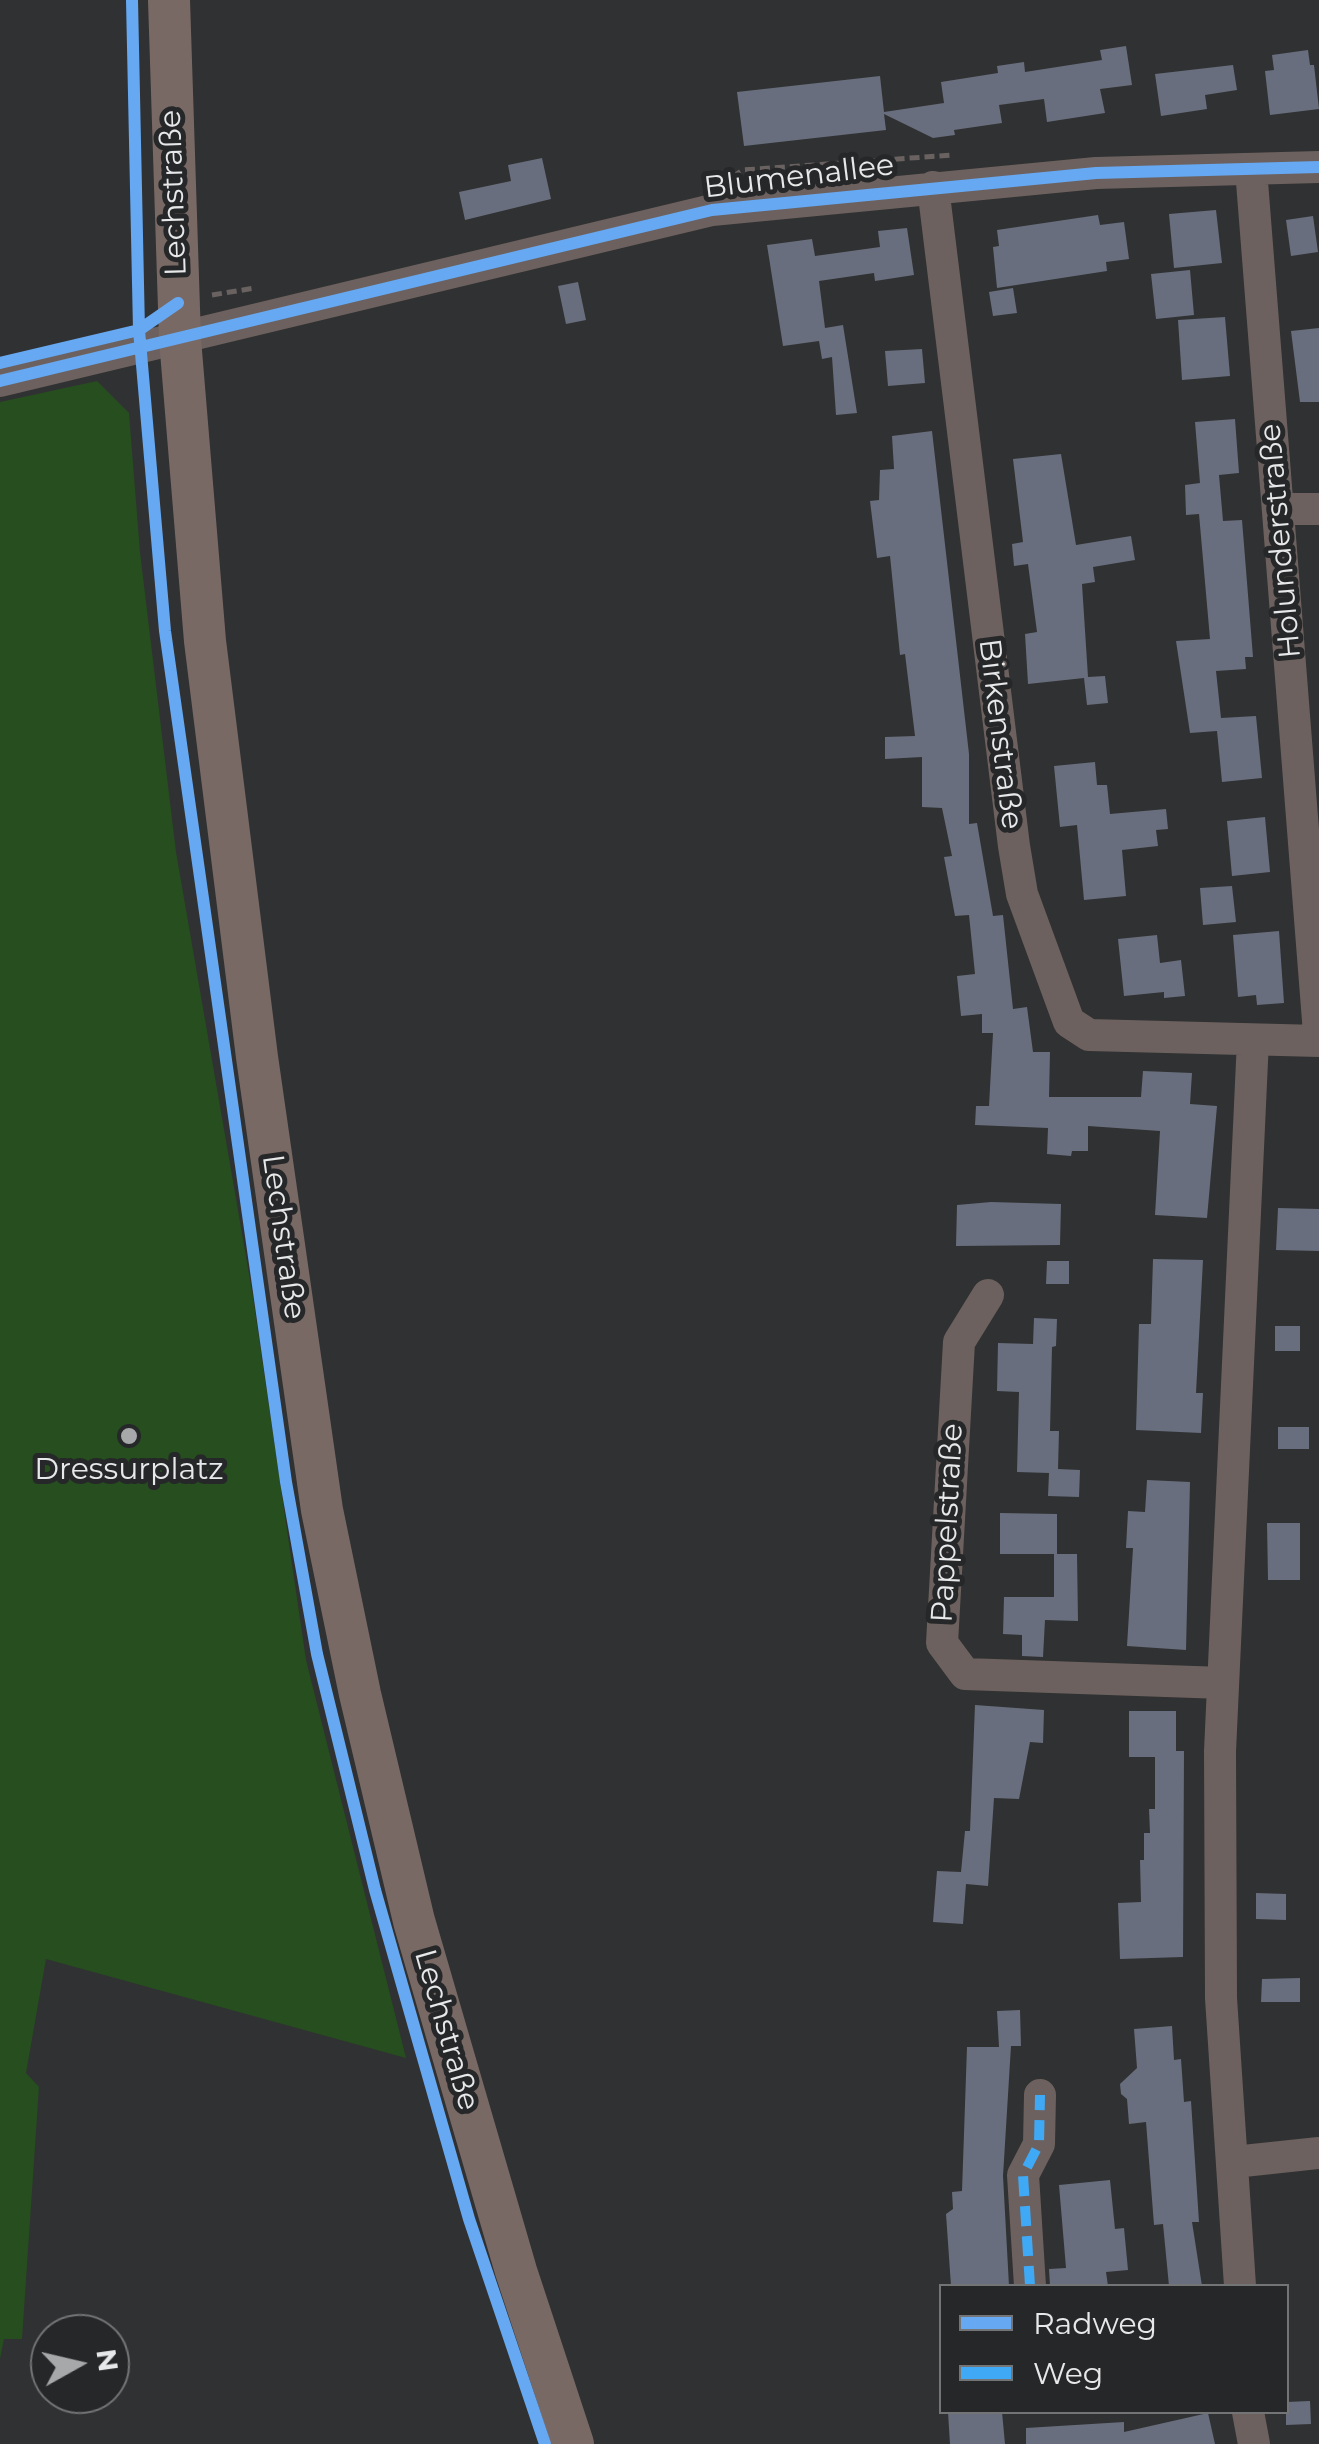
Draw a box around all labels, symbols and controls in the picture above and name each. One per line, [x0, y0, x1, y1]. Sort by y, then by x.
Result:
street label: Lechstraße [153, 109, 195, 277]
street label: Blumenallee [702, 147, 896, 207]
street label: Holunderstraße [1253, 422, 1309, 660]
street label: Birkenstraße [970, 637, 1030, 831]
street label: Lechstraße [254, 1152, 312, 1322]
street label: Pappelstraße [925, 1423, 971, 1623]
marker: Dressurplatz [118, 1425, 140, 1447]
place label: Dressurplatz [34, 1452, 224, 1488]
street label: Lechstraße [406, 1945, 486, 2115]
legend [939, 2284, 1289, 2414]
text: Radweg [1033, 2305, 1157, 2342]
north arrow [30, 2314, 130, 2414]
text: N [89, 2347, 126, 2374]
text: Weg [1033, 2355, 1103, 2392]

